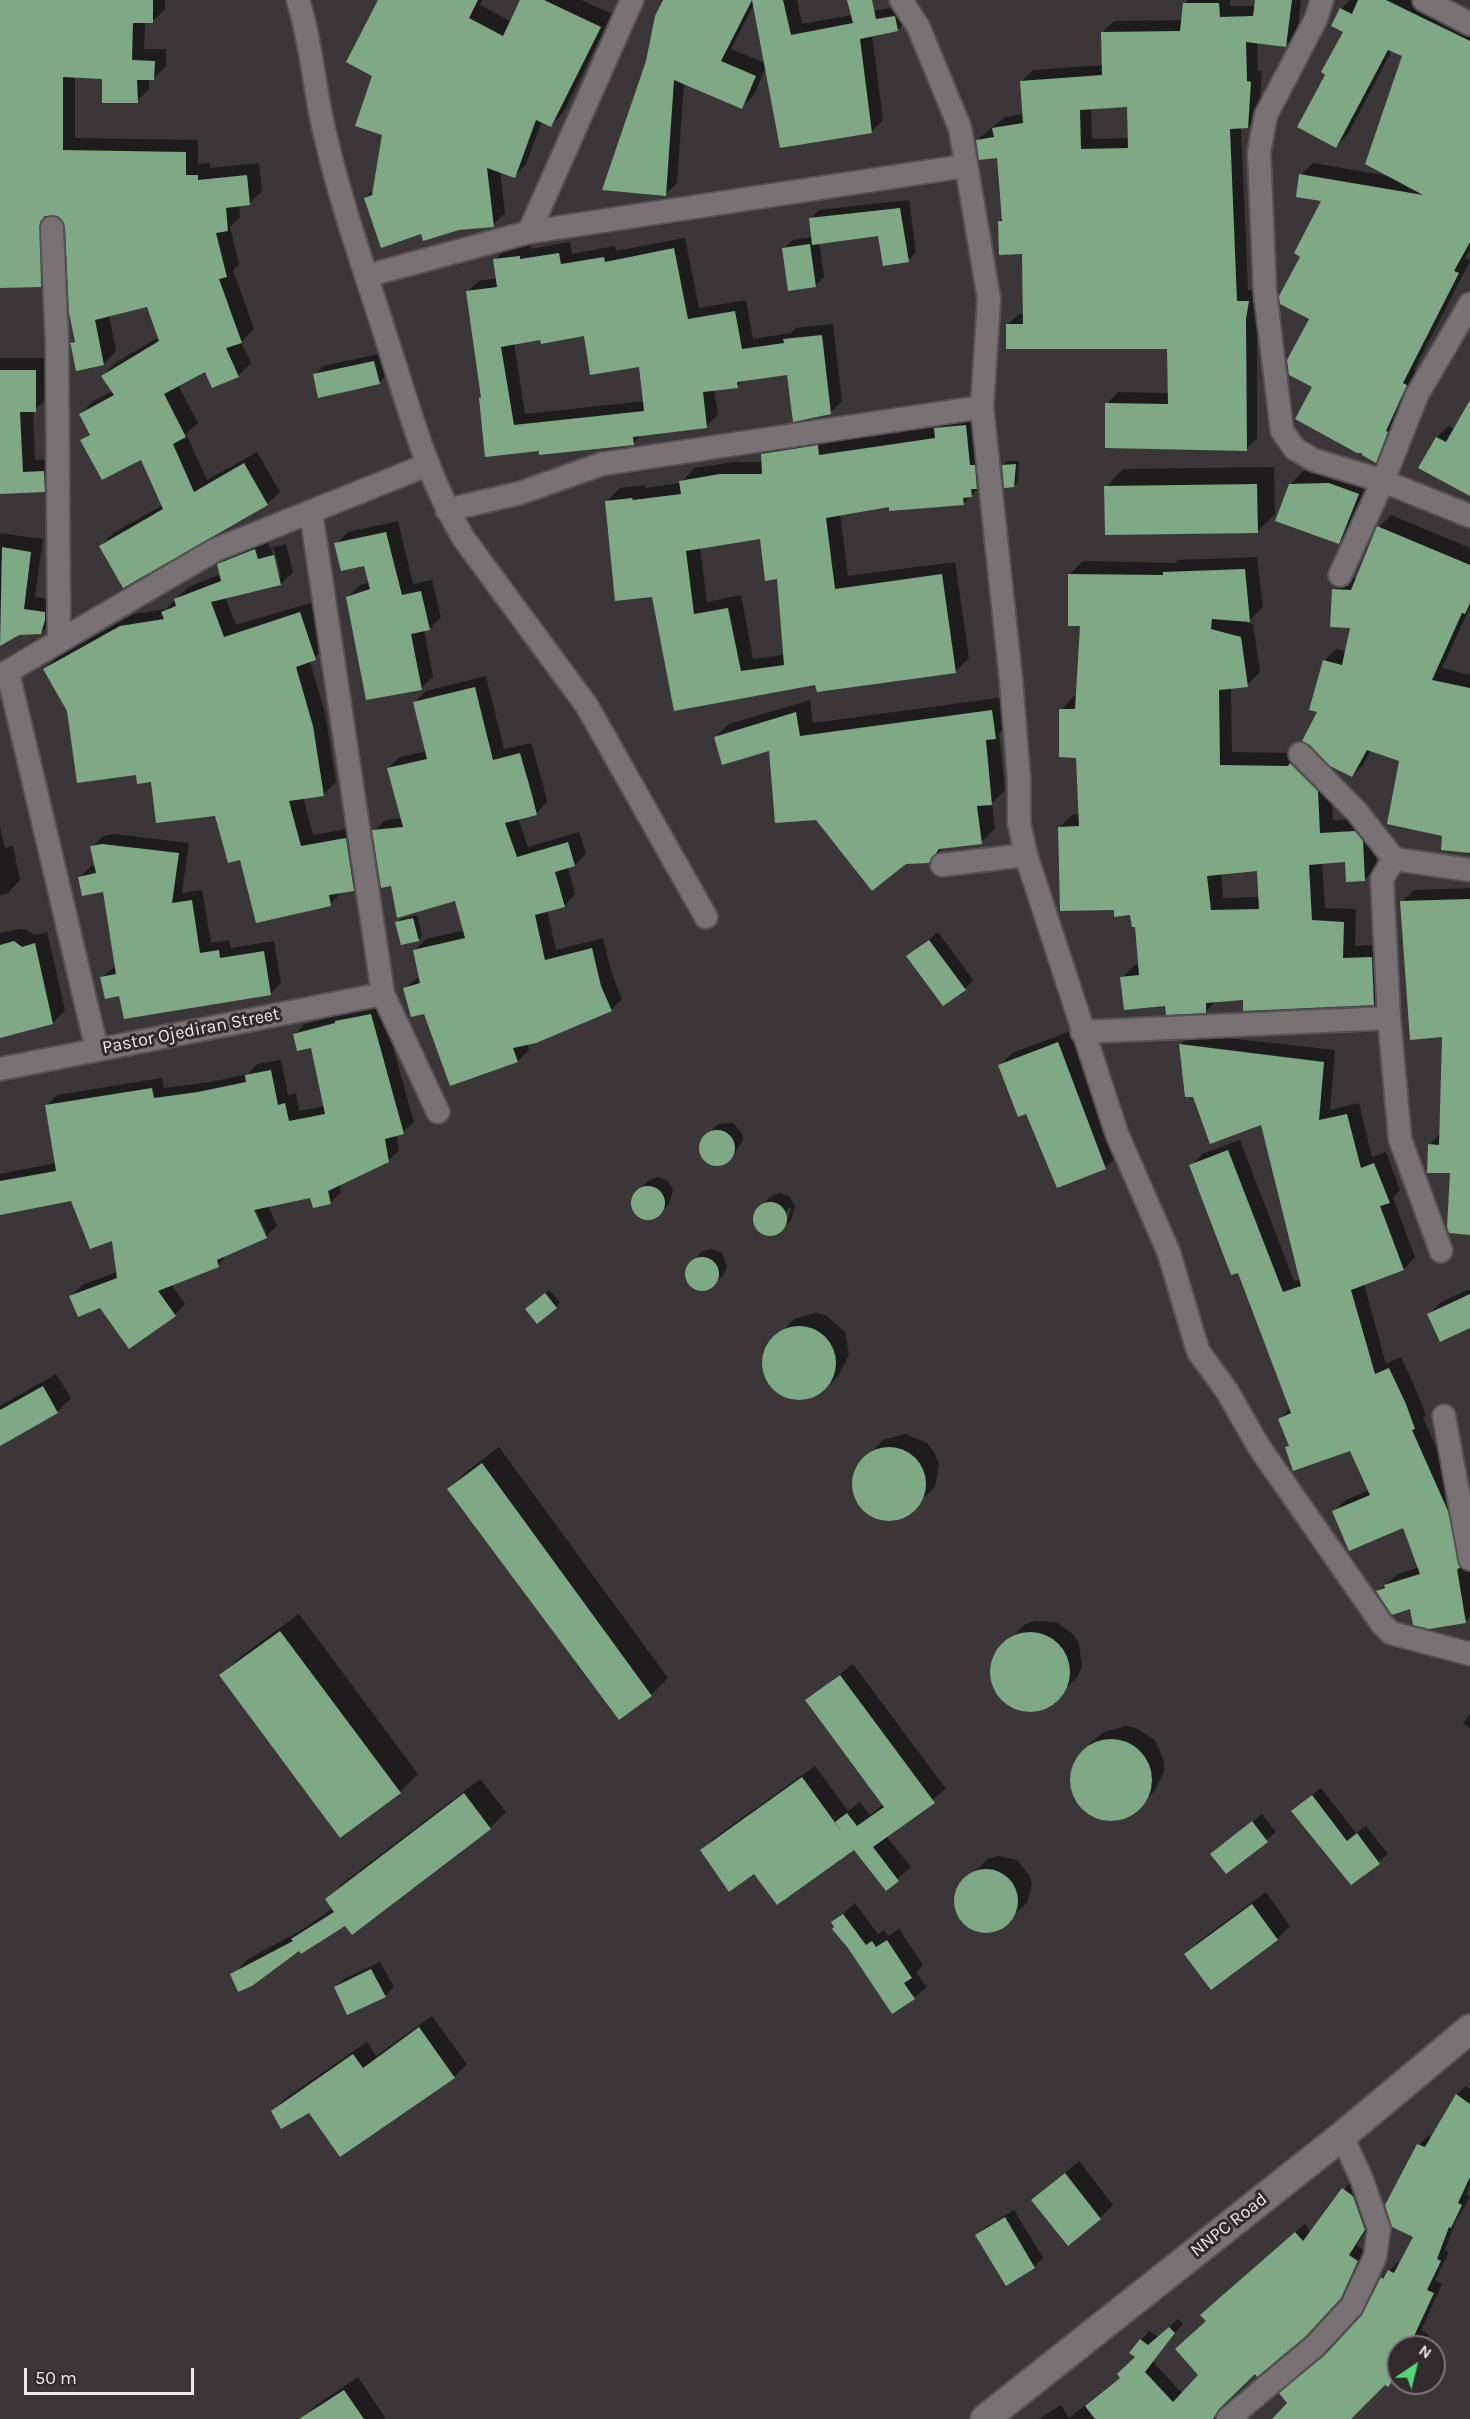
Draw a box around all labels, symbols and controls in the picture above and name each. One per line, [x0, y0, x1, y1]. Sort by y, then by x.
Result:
street label: Pastor Ojediran Street [100, 1003, 282, 1059]
street label: NNPC Road [1186, 2188, 1272, 2262]
north arrow [1386, 2335, 1446, 2395]
text: N [1415, 2340, 1436, 2363]
scale bar [27, 2356, 196, 2394]
text: 50 m [35, 2367, 77, 2389]

